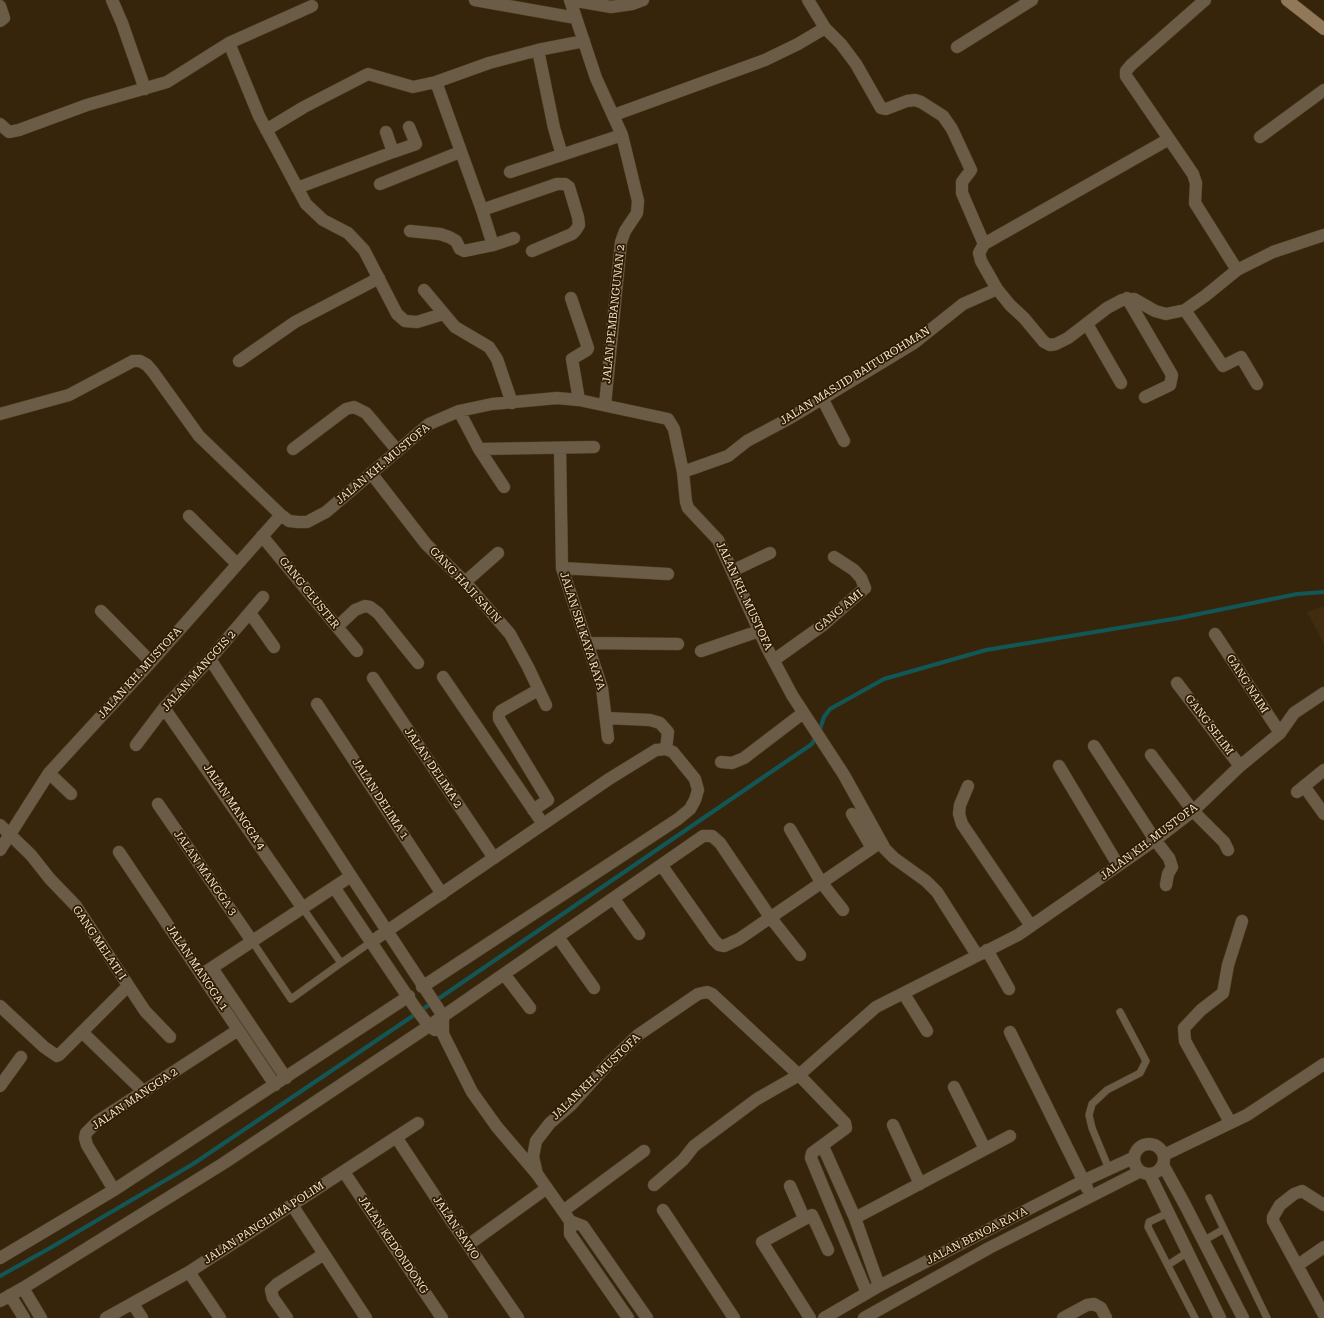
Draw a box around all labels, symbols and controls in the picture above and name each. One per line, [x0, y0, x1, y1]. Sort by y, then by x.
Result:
street label: JALAN PEMBANGUNAN 2 [600, 244, 628, 384]
street label: JALAN MASJID BAITUROHMAN [778, 324, 932, 428]
street label: JALAN KH. MUSTOFA [333, 421, 433, 507]
street label: JALAN KH. MUSTOFA [713, 540, 775, 652]
street label: GANG HAJI SAUN [427, 545, 503, 625]
street label: GANG CLUSTER [276, 555, 342, 631]
street label: JALAN SRI KAYA RAYA [557, 570, 607, 692]
street label: GANG AMI [812, 587, 866, 635]
street label: JALAN KH. MUSTOFA [96, 625, 184, 721]
street label: JALAN MANGGIS 2 [159, 628, 239, 714]
street label: GANG NAIM [1223, 652, 1271, 716]
street label: GANG SELIM [1182, 692, 1236, 758]
street label: JALAN DELIMA 2 [401, 726, 465, 810]
street label: JALAN DELIMA 1 [349, 756, 411, 842]
street label: JALAN MANGGA 4 [200, 762, 268, 852]
street label: JALAN KH. MUSTOFA [1098, 801, 1200, 883]
street label: JALAN MANGGA 3 [171, 828, 239, 918]
street label: GANG MELATI I [69, 903, 129, 983]
street label: JALAN MANGGA 1 [163, 923, 231, 1013]
street label: JALAN KH. MUSTOFA [549, 1031, 643, 1123]
street label: JALAN MANGGA 2 [90, 1065, 180, 1133]
street label: JALAN PANGLIMA POLIM [201, 1179, 327, 1267]
street label: JALAN KEDONDONG [355, 1193, 431, 1297]
street label: JALAN SAWO [430, 1194, 482, 1262]
street label: JALAN BENOA RAYA [924, 1205, 1030, 1267]

